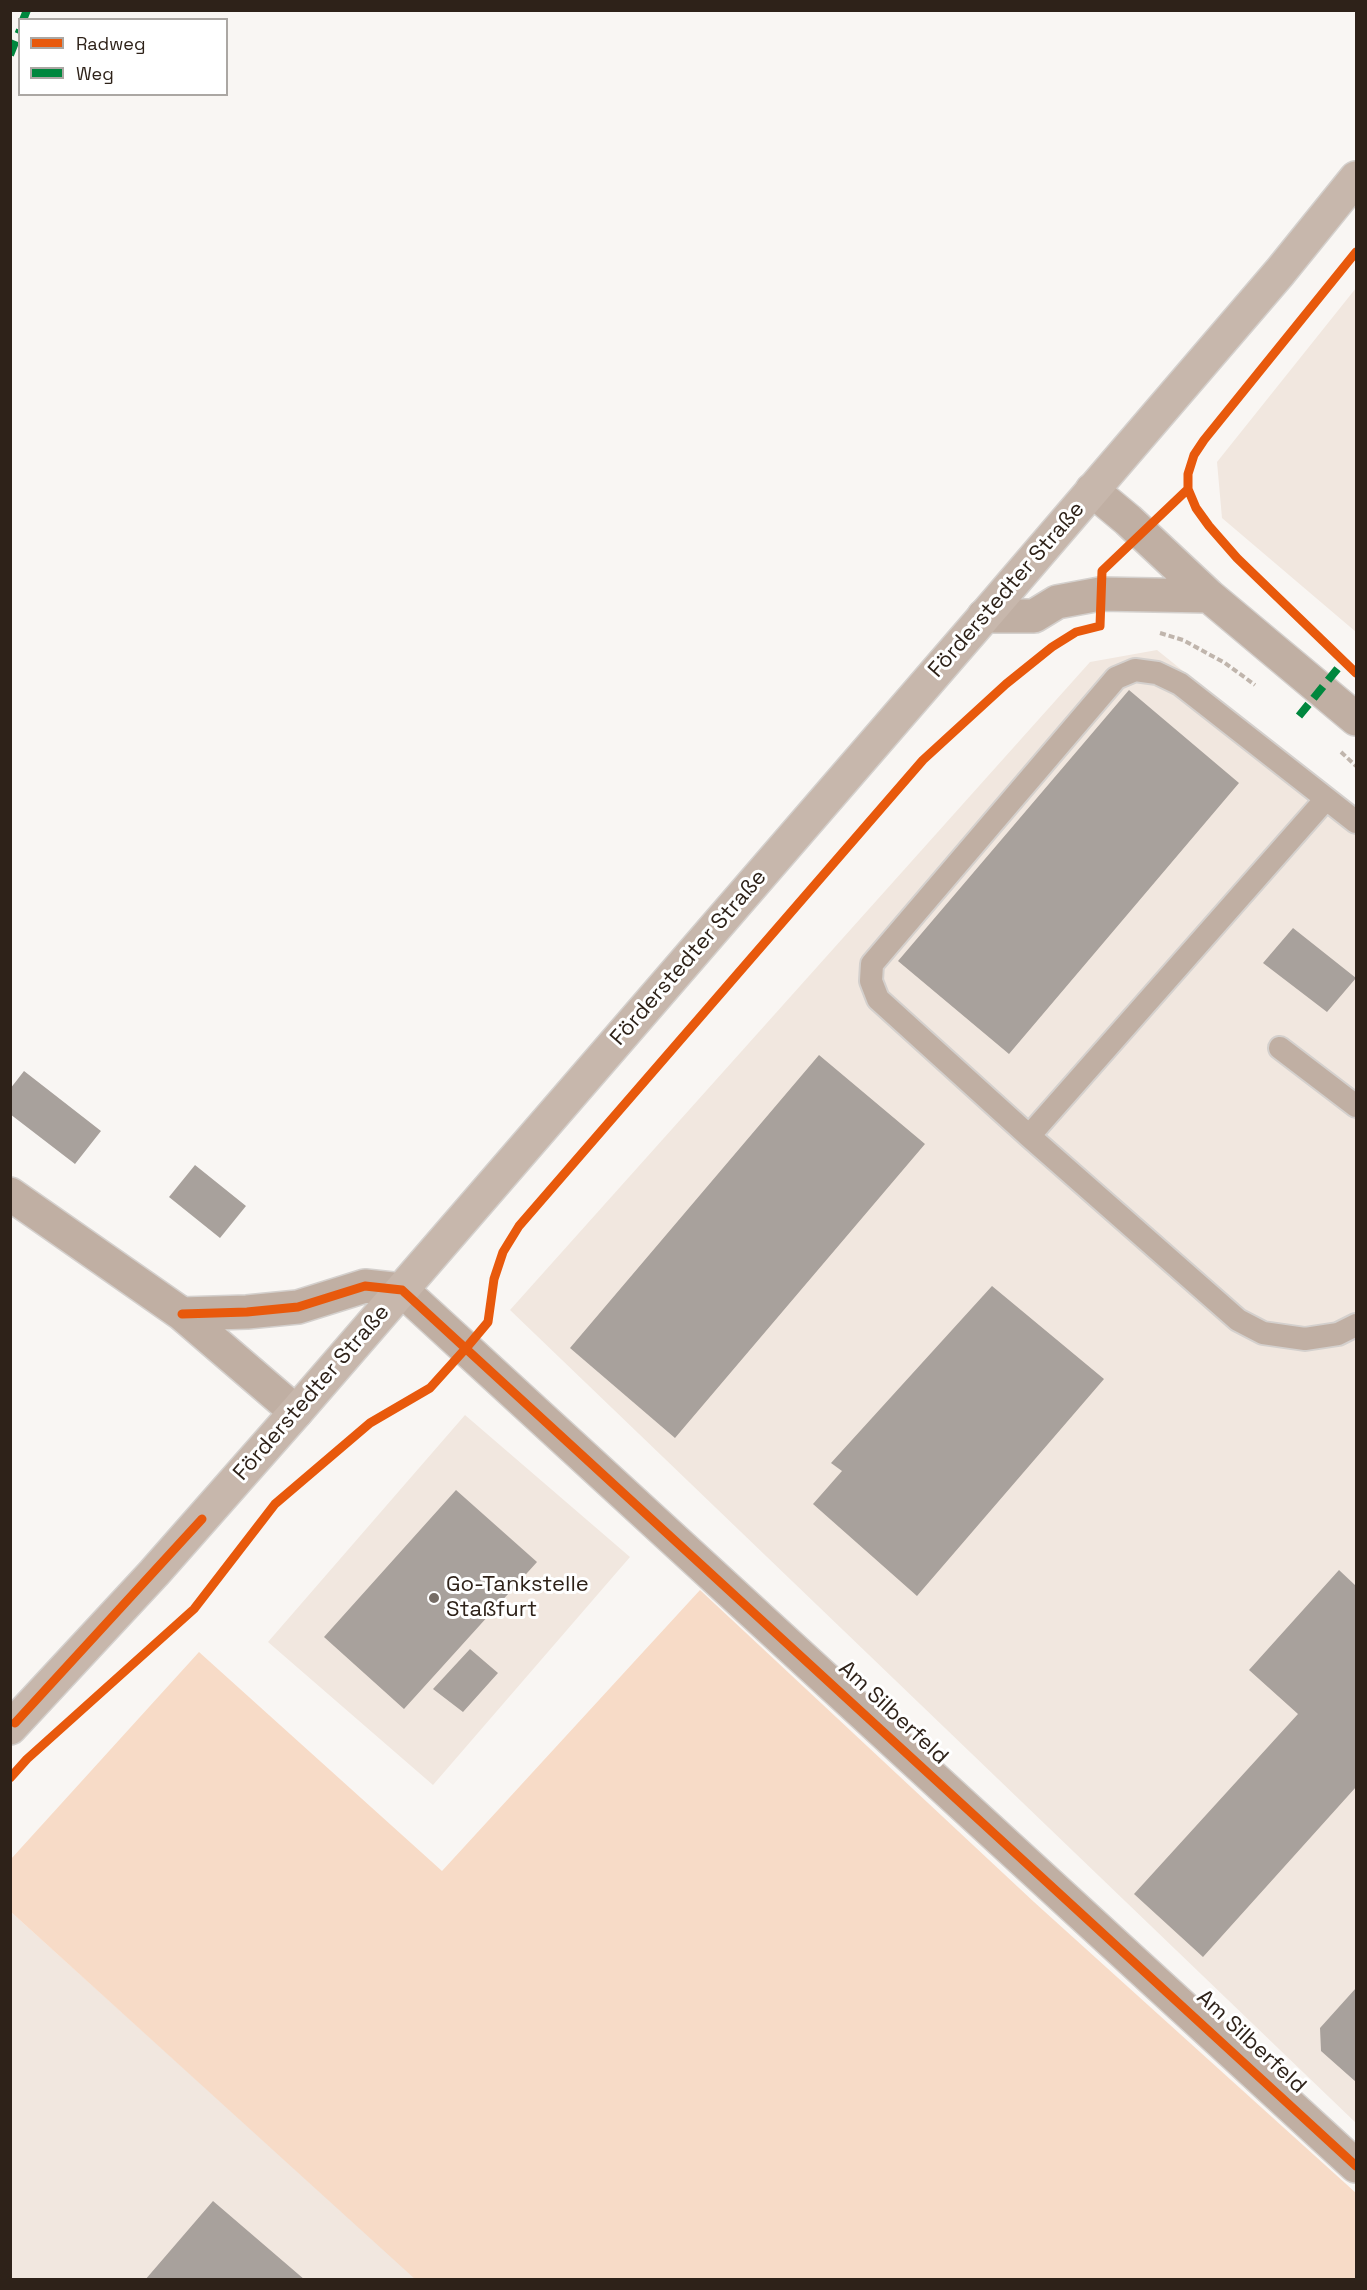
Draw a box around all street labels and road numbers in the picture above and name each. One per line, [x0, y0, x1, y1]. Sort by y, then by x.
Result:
street label: Förderstedter Straße [923, 497, 1091, 683]
street label: Förderstedter Straße [605, 865, 773, 1051]
street label: Förderstedter Straße [228, 1300, 396, 1486]
street label: Am Silberfeld [833, 1656, 953, 1770]
street label: Am Silberfeld [1191, 1985, 1311, 2099]

